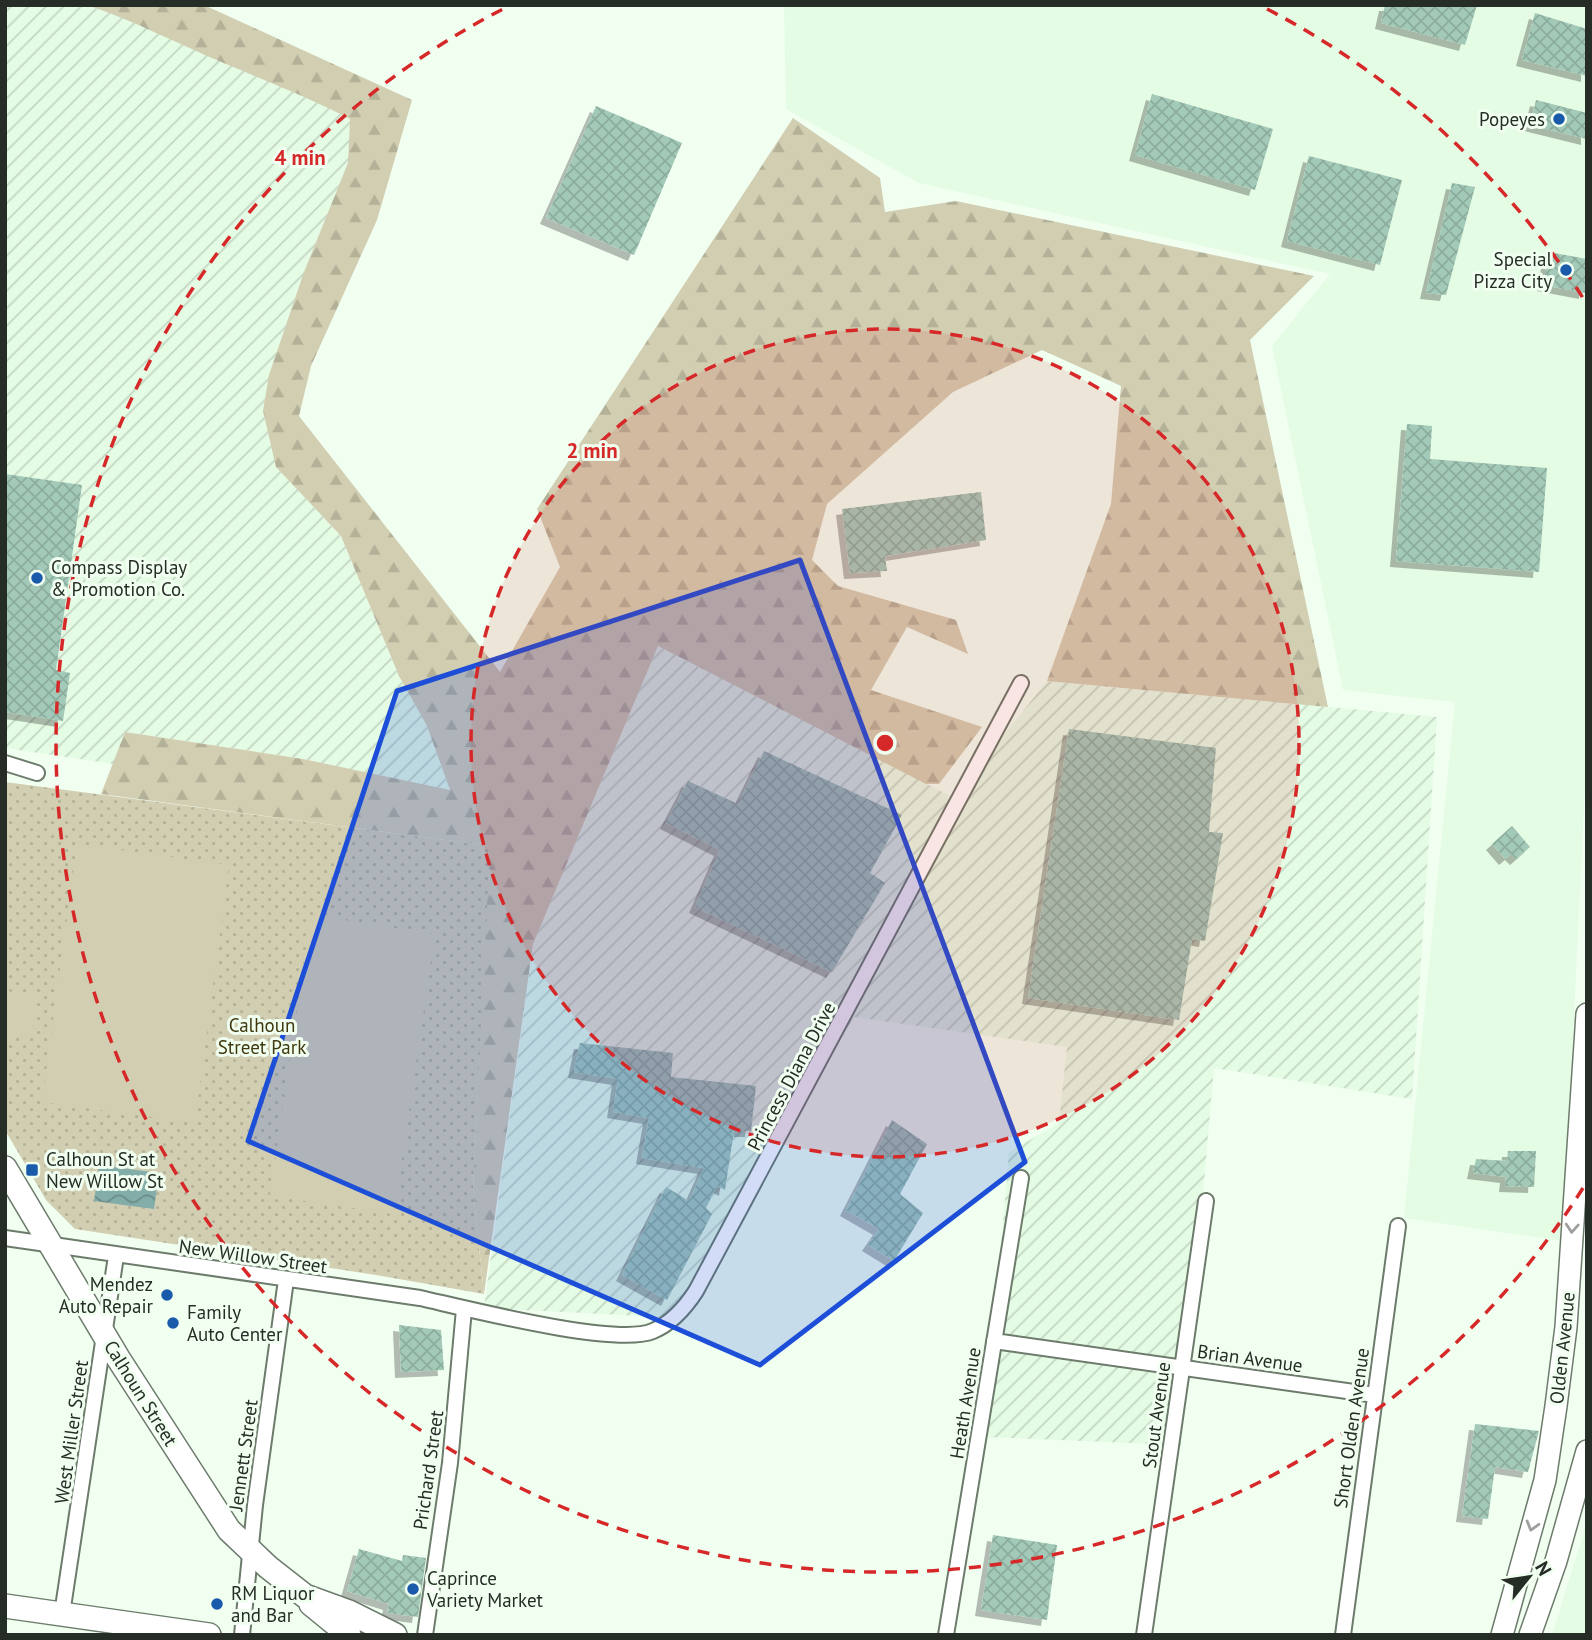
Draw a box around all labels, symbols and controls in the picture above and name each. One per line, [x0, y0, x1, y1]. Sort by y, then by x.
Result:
place label: Popeyes [1479, 107, 1545, 131]
marker: Popeyes [1551, 111, 1567, 127]
text: 4 min [274, 144, 326, 171]
place label: Special Pizza City [1474, 247, 1552, 293]
marker: Special Pizza City [1558, 262, 1574, 278]
text: 2 min [566, 437, 618, 464]
place label: Compass Display & Promotion Co. [51, 555, 187, 601]
marker: Compass Display & Promotion Co. [29, 570, 45, 586]
centre of rings [873, 731, 897, 755]
street label: Princess Diana Drive [742, 997, 840, 1155]
park label: Calhoun Street Park [218, 1013, 306, 1059]
place label: Calhoun St at New Willow St [46, 1147, 164, 1193]
marker: Calhoun St at New Willow St [24, 1162, 40, 1178]
one-way arrow [1565, 1223, 1580, 1234]
street label: New Willow Street [177, 1234, 329, 1278]
place label: Mendez Auto Repair [59, 1272, 154, 1318]
marker: Mendez Auto Repair [159, 1287, 175, 1303]
street label: Olden Avenue [1544, 1291, 1580, 1405]
place label: Family Auto Center [187, 1300, 283, 1346]
marker: Family Auto Center [165, 1315, 181, 1331]
street label: Calhoun Street [99, 1336, 183, 1451]
street label: Brian Avenue [1196, 1339, 1304, 1377]
street label: Heath Avenue [944, 1346, 986, 1460]
street label: Short Olden Avenue [1328, 1346, 1374, 1510]
street label: West Miller Street [49, 1358, 93, 1505]
street label: Stout Avenue [1137, 1360, 1175, 1470]
street label: Jennett Street [223, 1397, 263, 1513]
street label: Prichard Street [408, 1408, 448, 1531]
one-way arrow [1525, 1520, 1540, 1532]
north arrow [1494, 1542, 1564, 1612]
text: N [1530, 1557, 1557, 1580]
place label: Caprince Variety Market [426, 1566, 544, 1612]
place label: RM Liquor and Bar [231, 1581, 315, 1627]
marker: Caprince Variety Market [405, 1581, 421, 1597]
marker: RM Liquor and Bar [209, 1596, 225, 1612]

